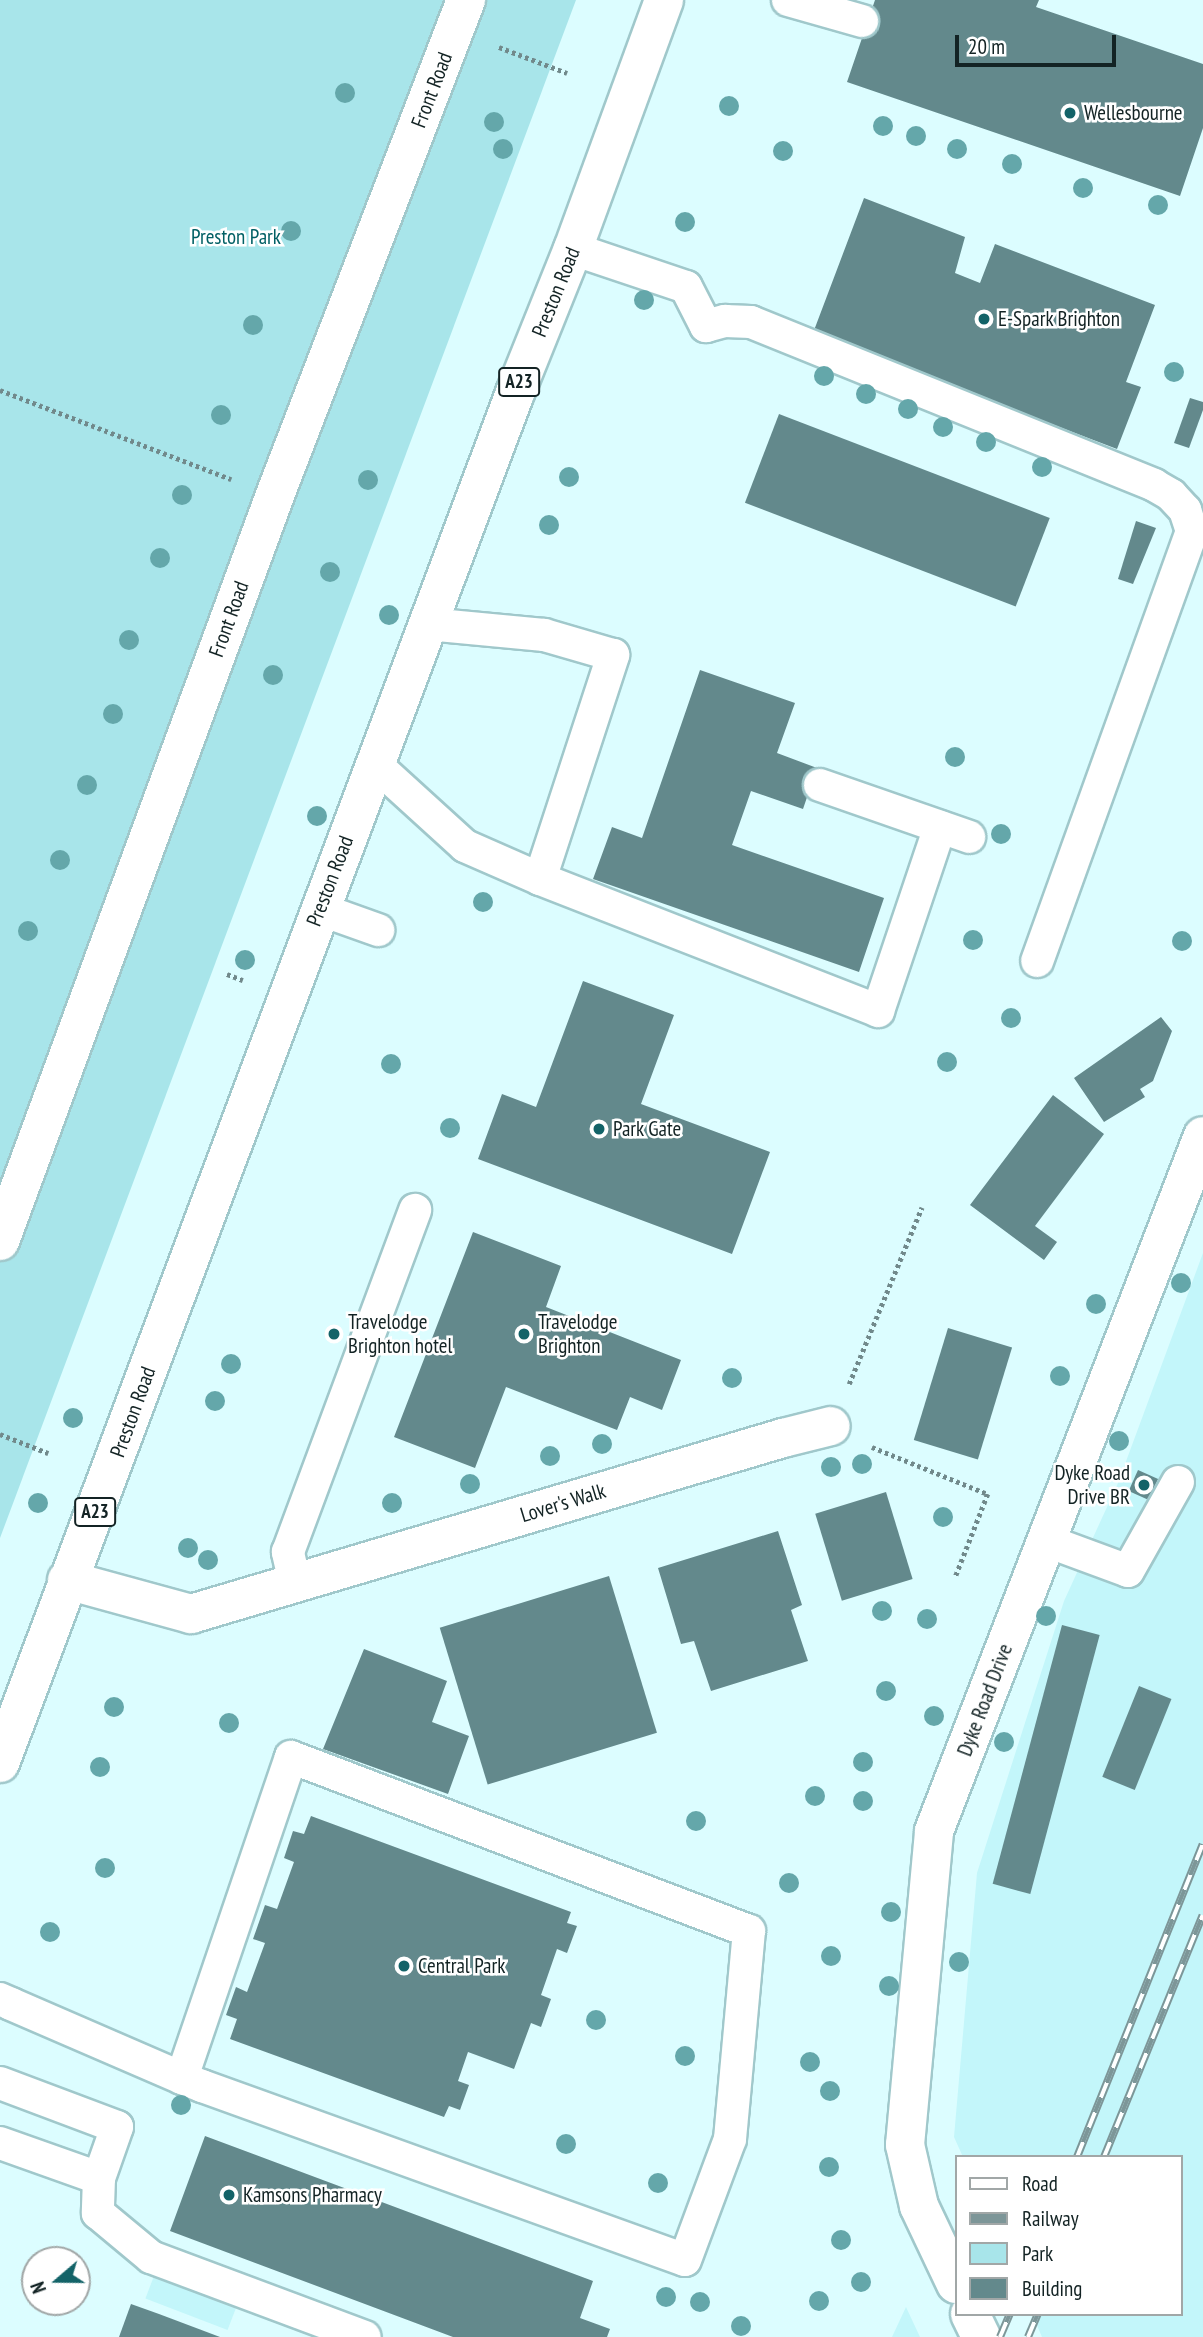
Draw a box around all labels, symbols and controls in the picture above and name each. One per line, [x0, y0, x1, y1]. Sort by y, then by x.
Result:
scale bar [958, 21, 1119, 65]
text: 20 m [968, 33, 1005, 60]
street label: Front Road [406, 49, 458, 131]
place label: Wellesbourne [1084, 100, 1183, 126]
marker: Wellesbourne [1062, 105, 1078, 121]
park label: Preston Park [191, 224, 281, 250]
street label: Preston Road [527, 243, 585, 341]
place label: E-Spark Brighton [998, 306, 1120, 332]
marker: E-Spark Brighton [976, 311, 992, 327]
road number: A23 [498, 366, 540, 398]
street label: Front Road [204, 578, 254, 660]
street label: Preston Road [301, 832, 359, 930]
place label: Park Gate [613, 1116, 682, 1142]
marker: Park Gate [591, 1121, 607, 1137]
place label: Travelodge Brighton hotel [348, 1309, 452, 1359]
place label: Travelodge Brighton [538, 1309, 617, 1359]
marker: Travelodge Brighton hotel [326, 1326, 342, 1342]
marker: Travelodge Brighton [516, 1326, 532, 1342]
street label: Preston Road [105, 1363, 161, 1461]
place label: Dyke Road Drive BR [1054, 1460, 1130, 1510]
marker: Dyke Road Drive BR [1136, 1477, 1152, 1493]
street label: Lover's Walk [517, 1478, 609, 1528]
road number: A23 [74, 1496, 116, 1528]
street label: Dyke Road Drive [952, 1640, 1018, 1760]
place label: Central Park [418, 1953, 505, 1979]
marker: Central Park [396, 1958, 412, 1974]
legend [954, 2155, 1182, 2316]
text: Road [1022, 2170, 1058, 2197]
place label: Kamsons Pharmacy [243, 2182, 382, 2208]
marker: Kamsons Pharmacy [221, 2187, 237, 2203]
text: Railway [1022, 2205, 1079, 2232]
text: Park [1022, 2240, 1053, 2267]
north arrow [21, 2246, 91, 2316]
text: Building [1022, 2275, 1082, 2302]
text: N [25, 2279, 51, 2296]

